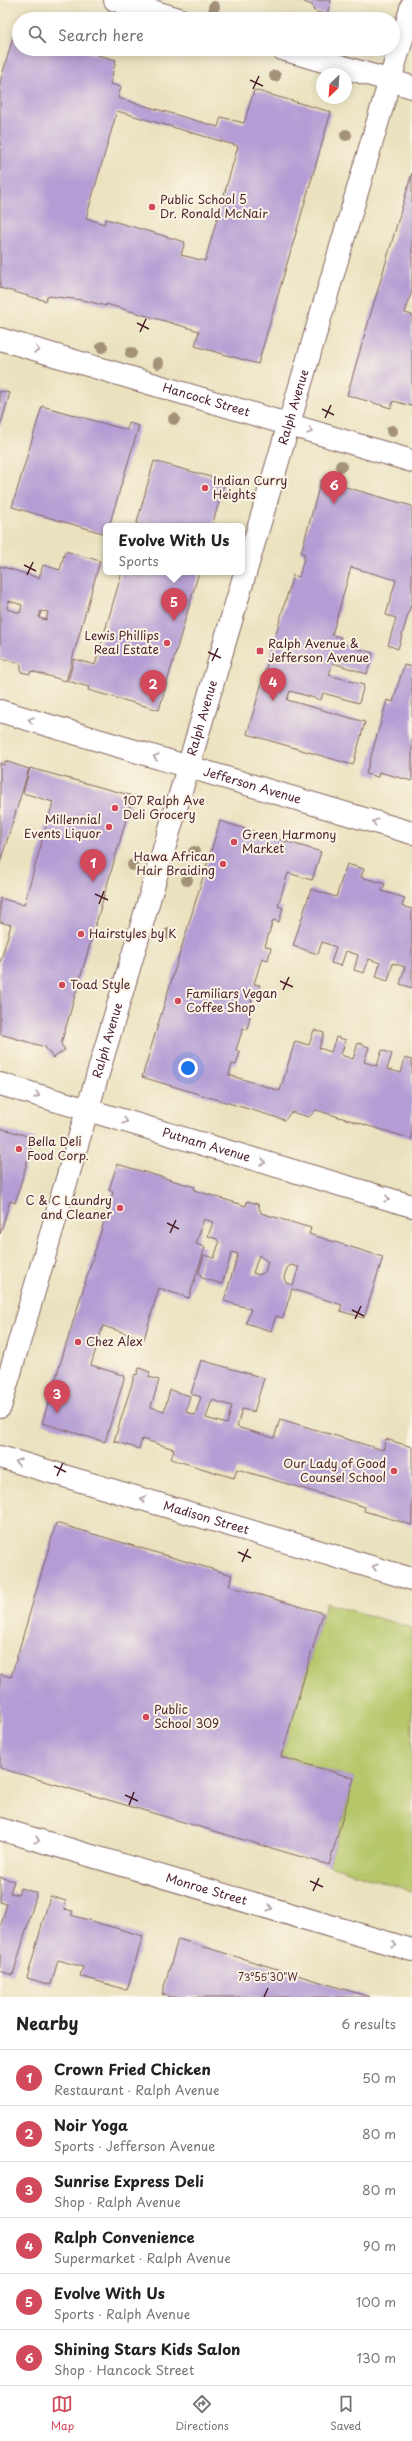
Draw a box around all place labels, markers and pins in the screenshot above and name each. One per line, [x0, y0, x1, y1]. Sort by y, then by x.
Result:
place label: Public School 5 Dr. Ronald McNair [160, 190, 268, 222]
marker: Public School 5 Dr. Ronald McNair [147, 202, 157, 212]
place label: Indian Curry Heights [213, 471, 287, 503]
pin: 6 [321, 471, 347, 504]
marker: Indian Curry Heights [200, 483, 210, 493]
pin: 5 [161, 588, 187, 621]
place label: Lewis Phillips Real Estate [85, 626, 160, 658]
place label: Ralph Avenue & Jefferson Avenue [268, 634, 370, 666]
marker: Lewis Phillips Real Estate [162, 638, 172, 648]
marker: Ralph Avenue & Jefferson Avenue [255, 646, 265, 656]
pin: 4 [260, 668, 286, 701]
pin: 2 [140, 670, 166, 703]
place label: 107 Ralph Ave Deli Grocery [123, 791, 204, 823]
marker: 107 Ralph Ave Deli Grocery [110, 803, 120, 813]
place label: Millennial Events Liquor [24, 810, 101, 842]
marker: Millennial Events Liquor [104, 822, 114, 832]
place label: Green Harmony Market [242, 825, 336, 857]
marker: Green Harmony Market [229, 837, 239, 847]
place label: Hawa African Hair Braiding [134, 847, 215, 879]
pin: 1 [80, 849, 106, 882]
marker: Hawa African Hair Braiding [218, 859, 228, 869]
place label: Hairstyles by K [89, 924, 177, 942]
marker: Hairstyles by K [76, 929, 86, 939]
place label: Toad Style [70, 975, 131, 993]
marker: Toad Style [57, 980, 67, 990]
place label: Familiars Vegan Coffee Shop [186, 984, 277, 1016]
marker: Familiars Vegan Coffee Shop [173, 996, 183, 1006]
place label: Bella Deli Food Corp. [27, 1132, 89, 1164]
marker: Bella Deli Food Corp. [14, 1144, 24, 1154]
place label: C & C Laundry and Cleaner [25, 1191, 112, 1223]
marker: C & C Laundry and Cleaner [115, 1203, 125, 1213]
place label: Chez Alex [86, 1332, 143, 1350]
marker: Chez Alex [73, 1337, 83, 1347]
pin: 3 [44, 1380, 70, 1413]
place label: Our Lady of Good Counsel School [283, 1454, 386, 1486]
marker: Our Lady of Good Counsel School [389, 1466, 399, 1476]
place label: Public School 309 [154, 1700, 219, 1732]
marker: Public School 309 [141, 1712, 151, 1722]

